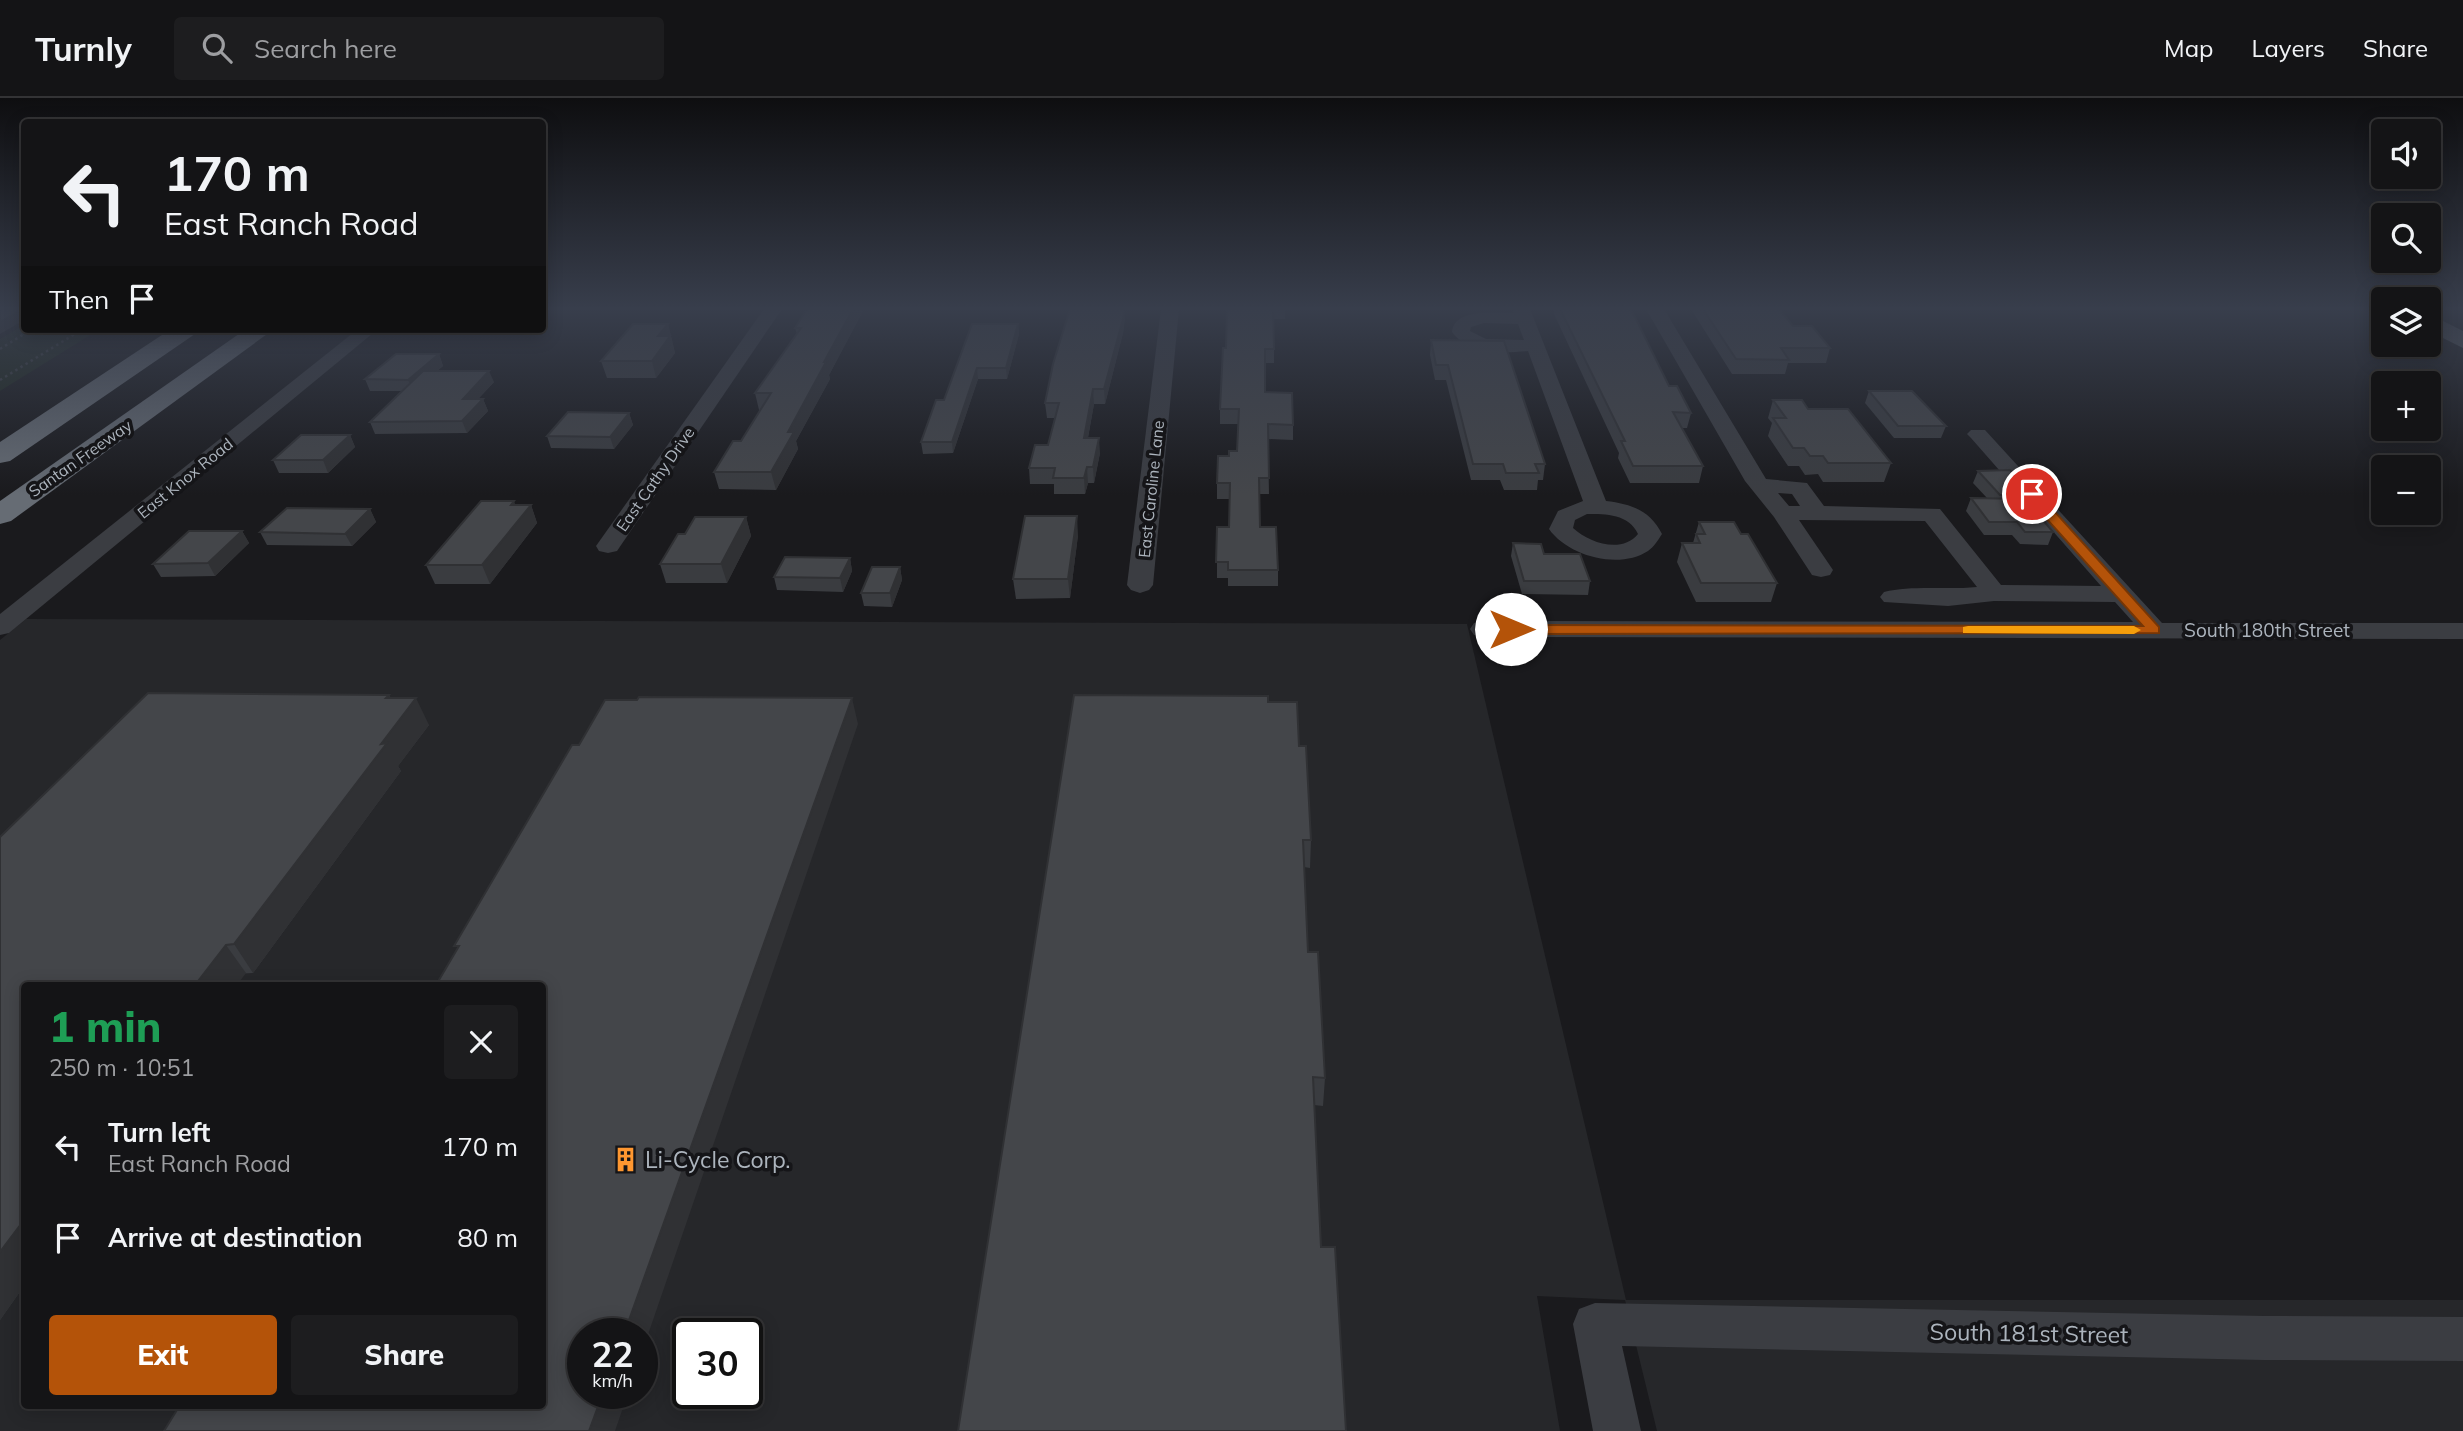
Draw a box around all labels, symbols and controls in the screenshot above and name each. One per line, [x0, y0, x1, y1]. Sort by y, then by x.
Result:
search box [174, 17, 664, 80]
text: Turnly [35, 28, 132, 69]
icon: search [198, 29, 236, 67]
text: Search here [254, 32, 397, 65]
text: Map [2164, 33, 2213, 63]
text: Layers [2251, 33, 2325, 63]
text: Share [2363, 33, 2428, 63]
map controls [2371, 119, 2441, 525]
button: sound [2371, 119, 2441, 189]
text: 170 m [164, 142, 310, 203]
icon: left [49, 147, 140, 238]
text: East Ranch Road [164, 203, 418, 243]
button: search [2371, 203, 2441, 273]
icon: arrive [123, 280, 161, 318]
text: Then [49, 283, 109, 316]
button: layers [2371, 287, 2441, 357]
button: + [2371, 371, 2441, 441]
street label: Santan Freeway [25, 415, 136, 501]
street label: East Caroline Lane [1134, 419, 1168, 559]
street label: East Cathy Drive [612, 423, 698, 535]
street label: East Knox Road [133, 433, 237, 523]
button: − [2371, 455, 2441, 525]
pin [2002, 464, 2062, 524]
icon: arrive [2013, 475, 2051, 513]
position arrow [1474, 592, 1548, 666]
street label: South 180th Street [2184, 618, 2350, 642]
text: 1 min [49, 1000, 162, 1053]
button: close [444, 1005, 518, 1079]
text: 250 m · 10:51 [49, 1053, 194, 1082]
text: Turn left [108, 1116, 210, 1149]
icon: left [49, 1128, 87, 1166]
text: 170 m [442, 1130, 518, 1163]
building icon: Li-Cycle Corp. [611, 1145, 639, 1173]
place label: Li-Cycle Corp. [645, 1145, 790, 1174]
text: East Ranch Road [108, 1149, 291, 1178]
icon: arrive [49, 1219, 87, 1257]
text: Arrive at destination [108, 1221, 363, 1254]
text: 80 m [457, 1221, 518, 1254]
button: Exit [49, 1315, 277, 1395]
button: Share [291, 1315, 518, 1395]
street label: South 181st Street [1929, 1317, 2129, 1349]
speed limit sign: 30 [672, 1318, 763, 1409]
text: 22 [591, 1332, 634, 1376]
text: km/h [592, 1369, 633, 1392]

